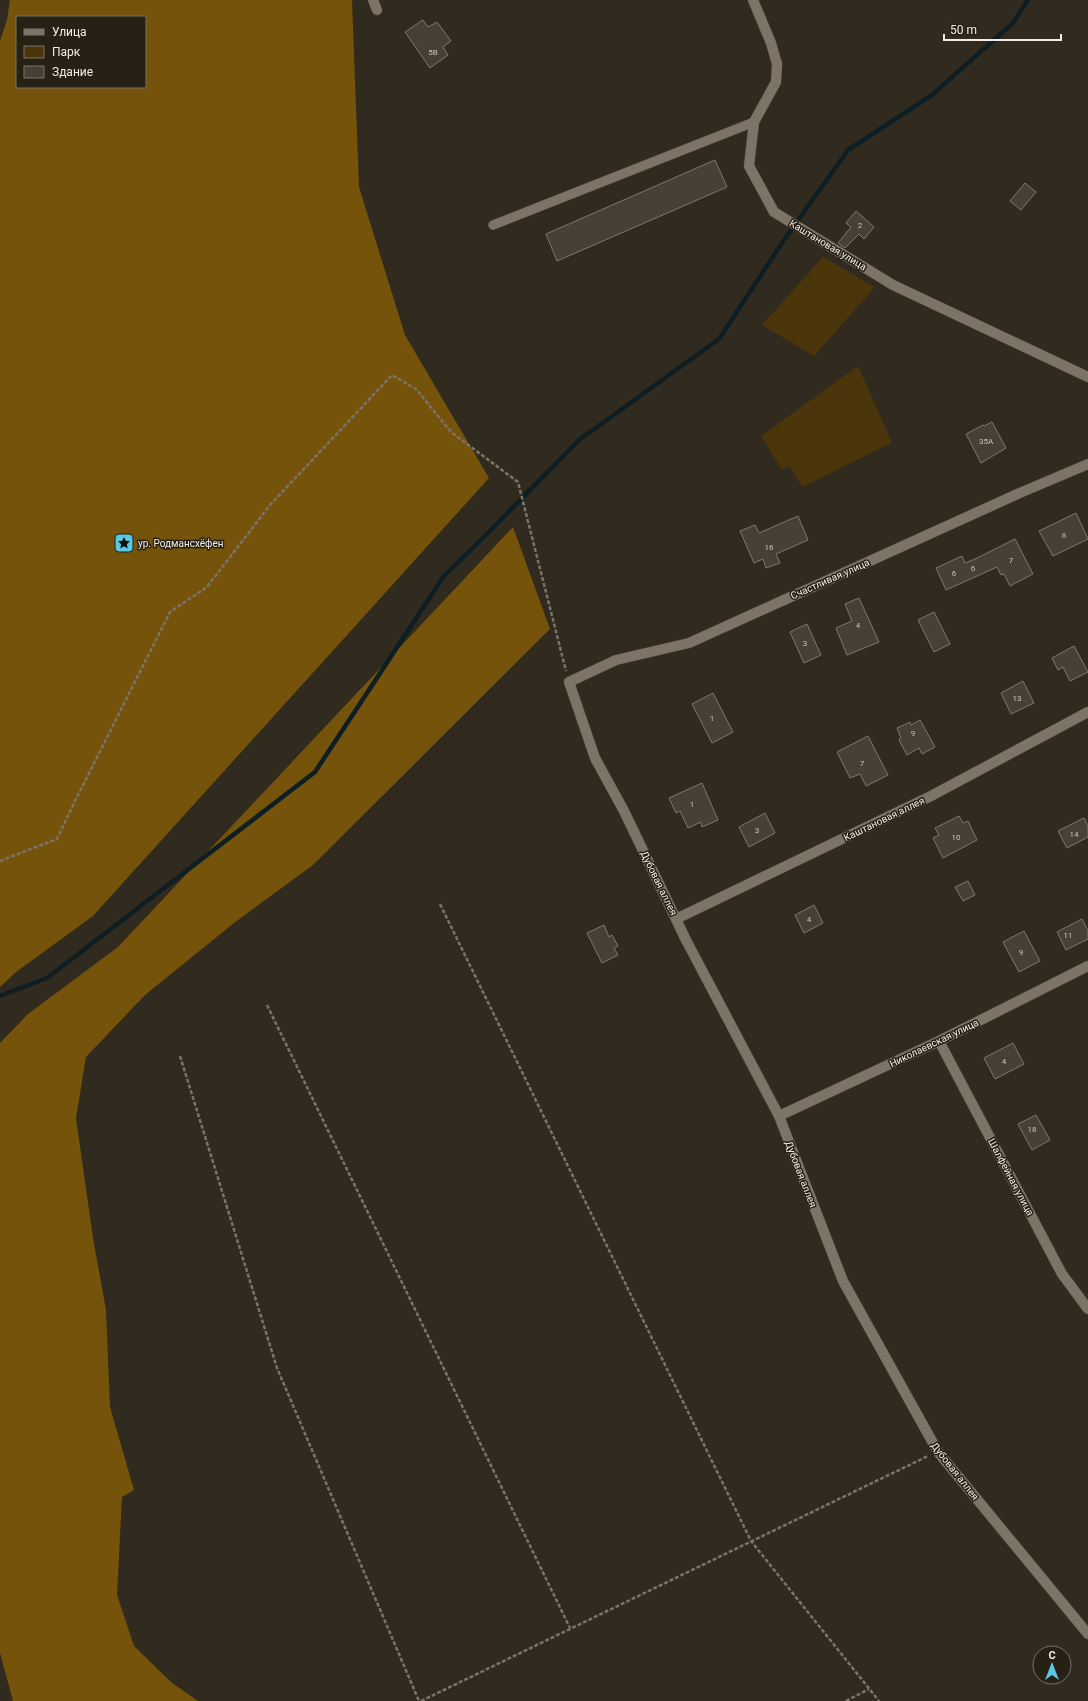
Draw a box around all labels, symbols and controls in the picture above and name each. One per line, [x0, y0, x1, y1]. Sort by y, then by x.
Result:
legend [16, 16, 146, 88]
scale bar [944, 16, 1061, 42]
text: 50 m [950, 23, 977, 37]
text: Улица [52, 25, 87, 39]
text: Парк [52, 45, 81, 59]
house number: 5В [428, 48, 438, 57]
text: Здание [52, 65, 93, 79]
street label: Каштановая улица [787, 218, 869, 272]
house number: 2 [858, 221, 863, 230]
house number: 35А [979, 437, 994, 446]
house number: 8 [1062, 531, 1067, 540]
place icon: ур. Родмансхёфен [113, 532, 135, 554]
place label: ур. Родмансхёфен [138, 538, 223, 549]
house number: 16 [765, 543, 774, 552]
house number: 7 [1009, 556, 1014, 565]
street label: Счастливая улица [789, 557, 871, 601]
house number: 6 [971, 564, 976, 573]
house number: 6 [952, 569, 957, 578]
house number: 4 [856, 621, 861, 630]
house number: 3 [803, 639, 807, 648]
house number: 13 [1013, 694, 1022, 703]
house number: 1 [710, 714, 714, 723]
house number: 9 [911, 729, 915, 738]
house number: 7 [860, 759, 865, 768]
street label: Каштановая аллея [842, 795, 926, 843]
house number: 1 [690, 800, 694, 809]
house number: 3 [755, 826, 759, 835]
house number: 14 [1070, 830, 1079, 839]
house number: 10 [952, 833, 961, 842]
street label: Дубовая аллея [639, 849, 679, 917]
house number: 4 [807, 915, 812, 924]
house number: 11 [1064, 931, 1073, 940]
house number: 9 [1019, 948, 1023, 957]
street label: Николаевская улица [888, 1017, 980, 1069]
house number: 4 [1002, 1057, 1007, 1066]
house number: 18 [1028, 1125, 1037, 1134]
street label: Шалфейная улица [986, 1137, 1036, 1217]
street label: Дубовая аллея [783, 1139, 819, 1209]
street label: Дубовая аллея [929, 1440, 981, 1502]
north arrow [1032, 1645, 1072, 1685]
text: С [1048, 1649, 1056, 1662]

